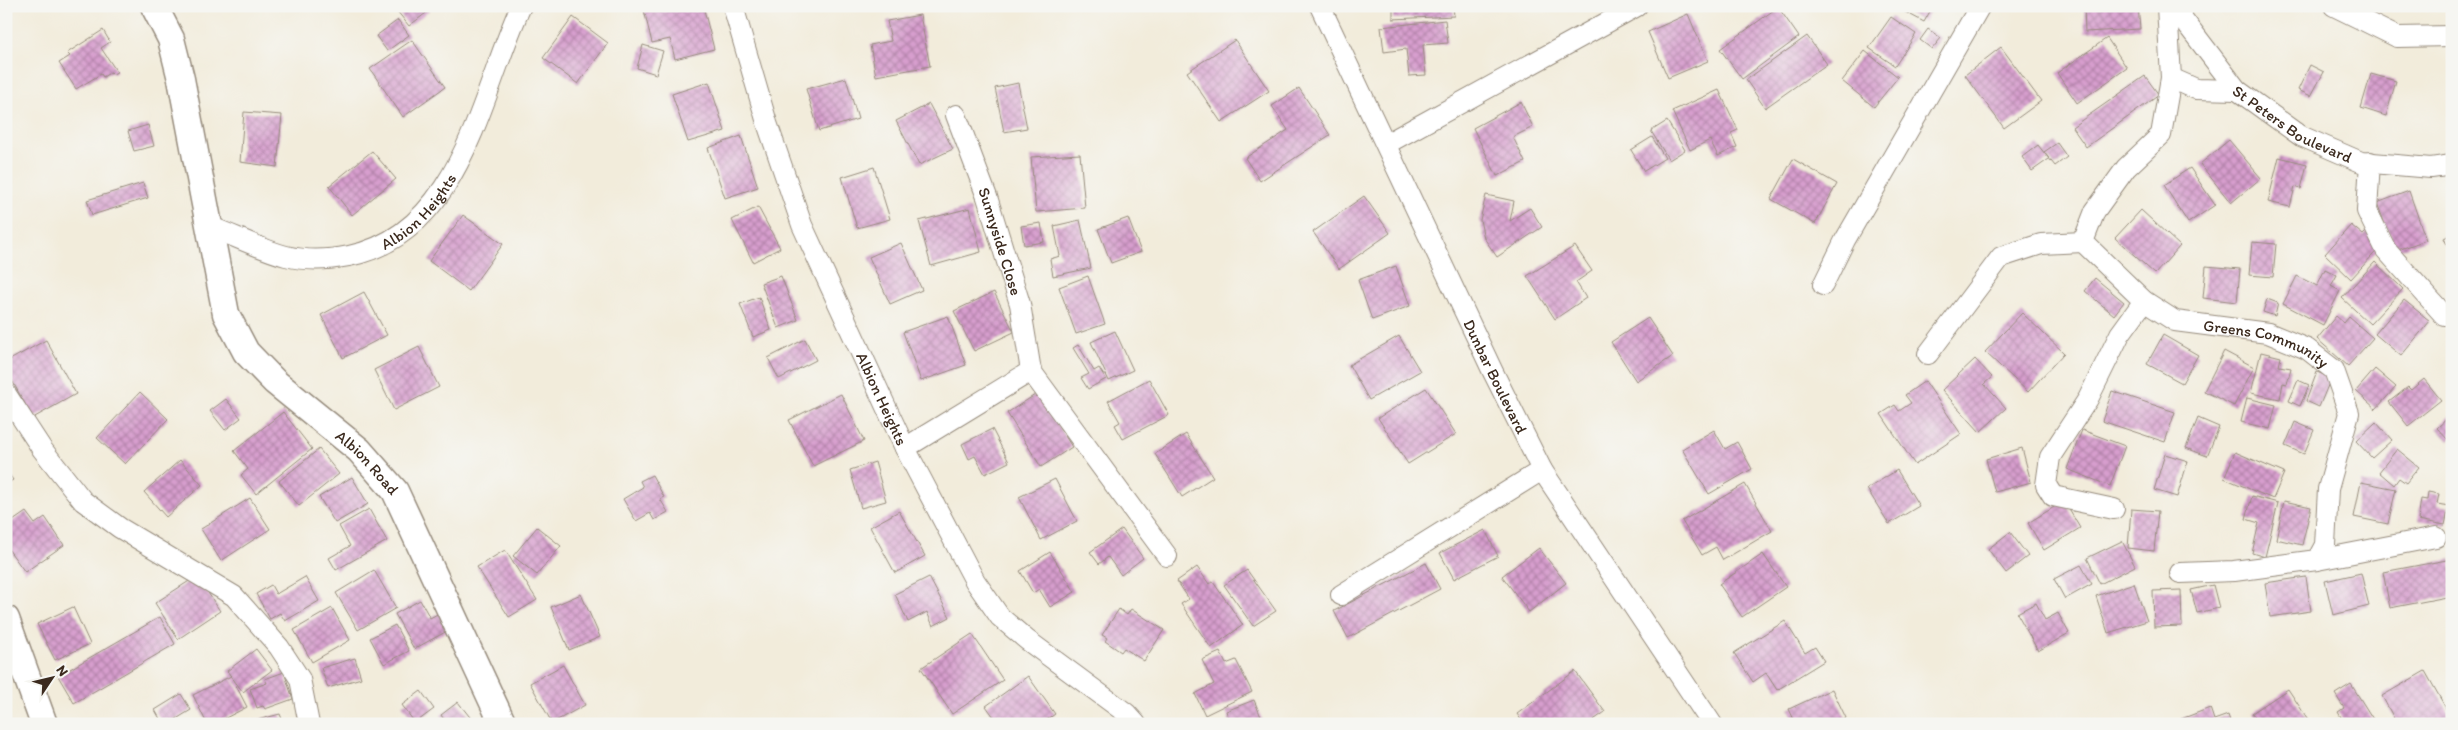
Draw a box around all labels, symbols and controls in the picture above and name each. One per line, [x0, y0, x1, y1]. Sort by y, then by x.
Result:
street label: St Peters Boulevard [2229, 81, 2355, 167]
street label: Albion Heights [377, 170, 460, 253]
street label: Sunnyside Close [975, 185, 1026, 298]
street label: Greens Community [2202, 315, 2333, 372]
street label: Dunbar Boulevard [1460, 316, 1532, 437]
street label: Albion Heights [853, 349, 912, 448]
street label: Albion Road [332, 426, 403, 499]
north arrow [28, 652, 78, 702]
text: N [53, 662, 72, 680]

